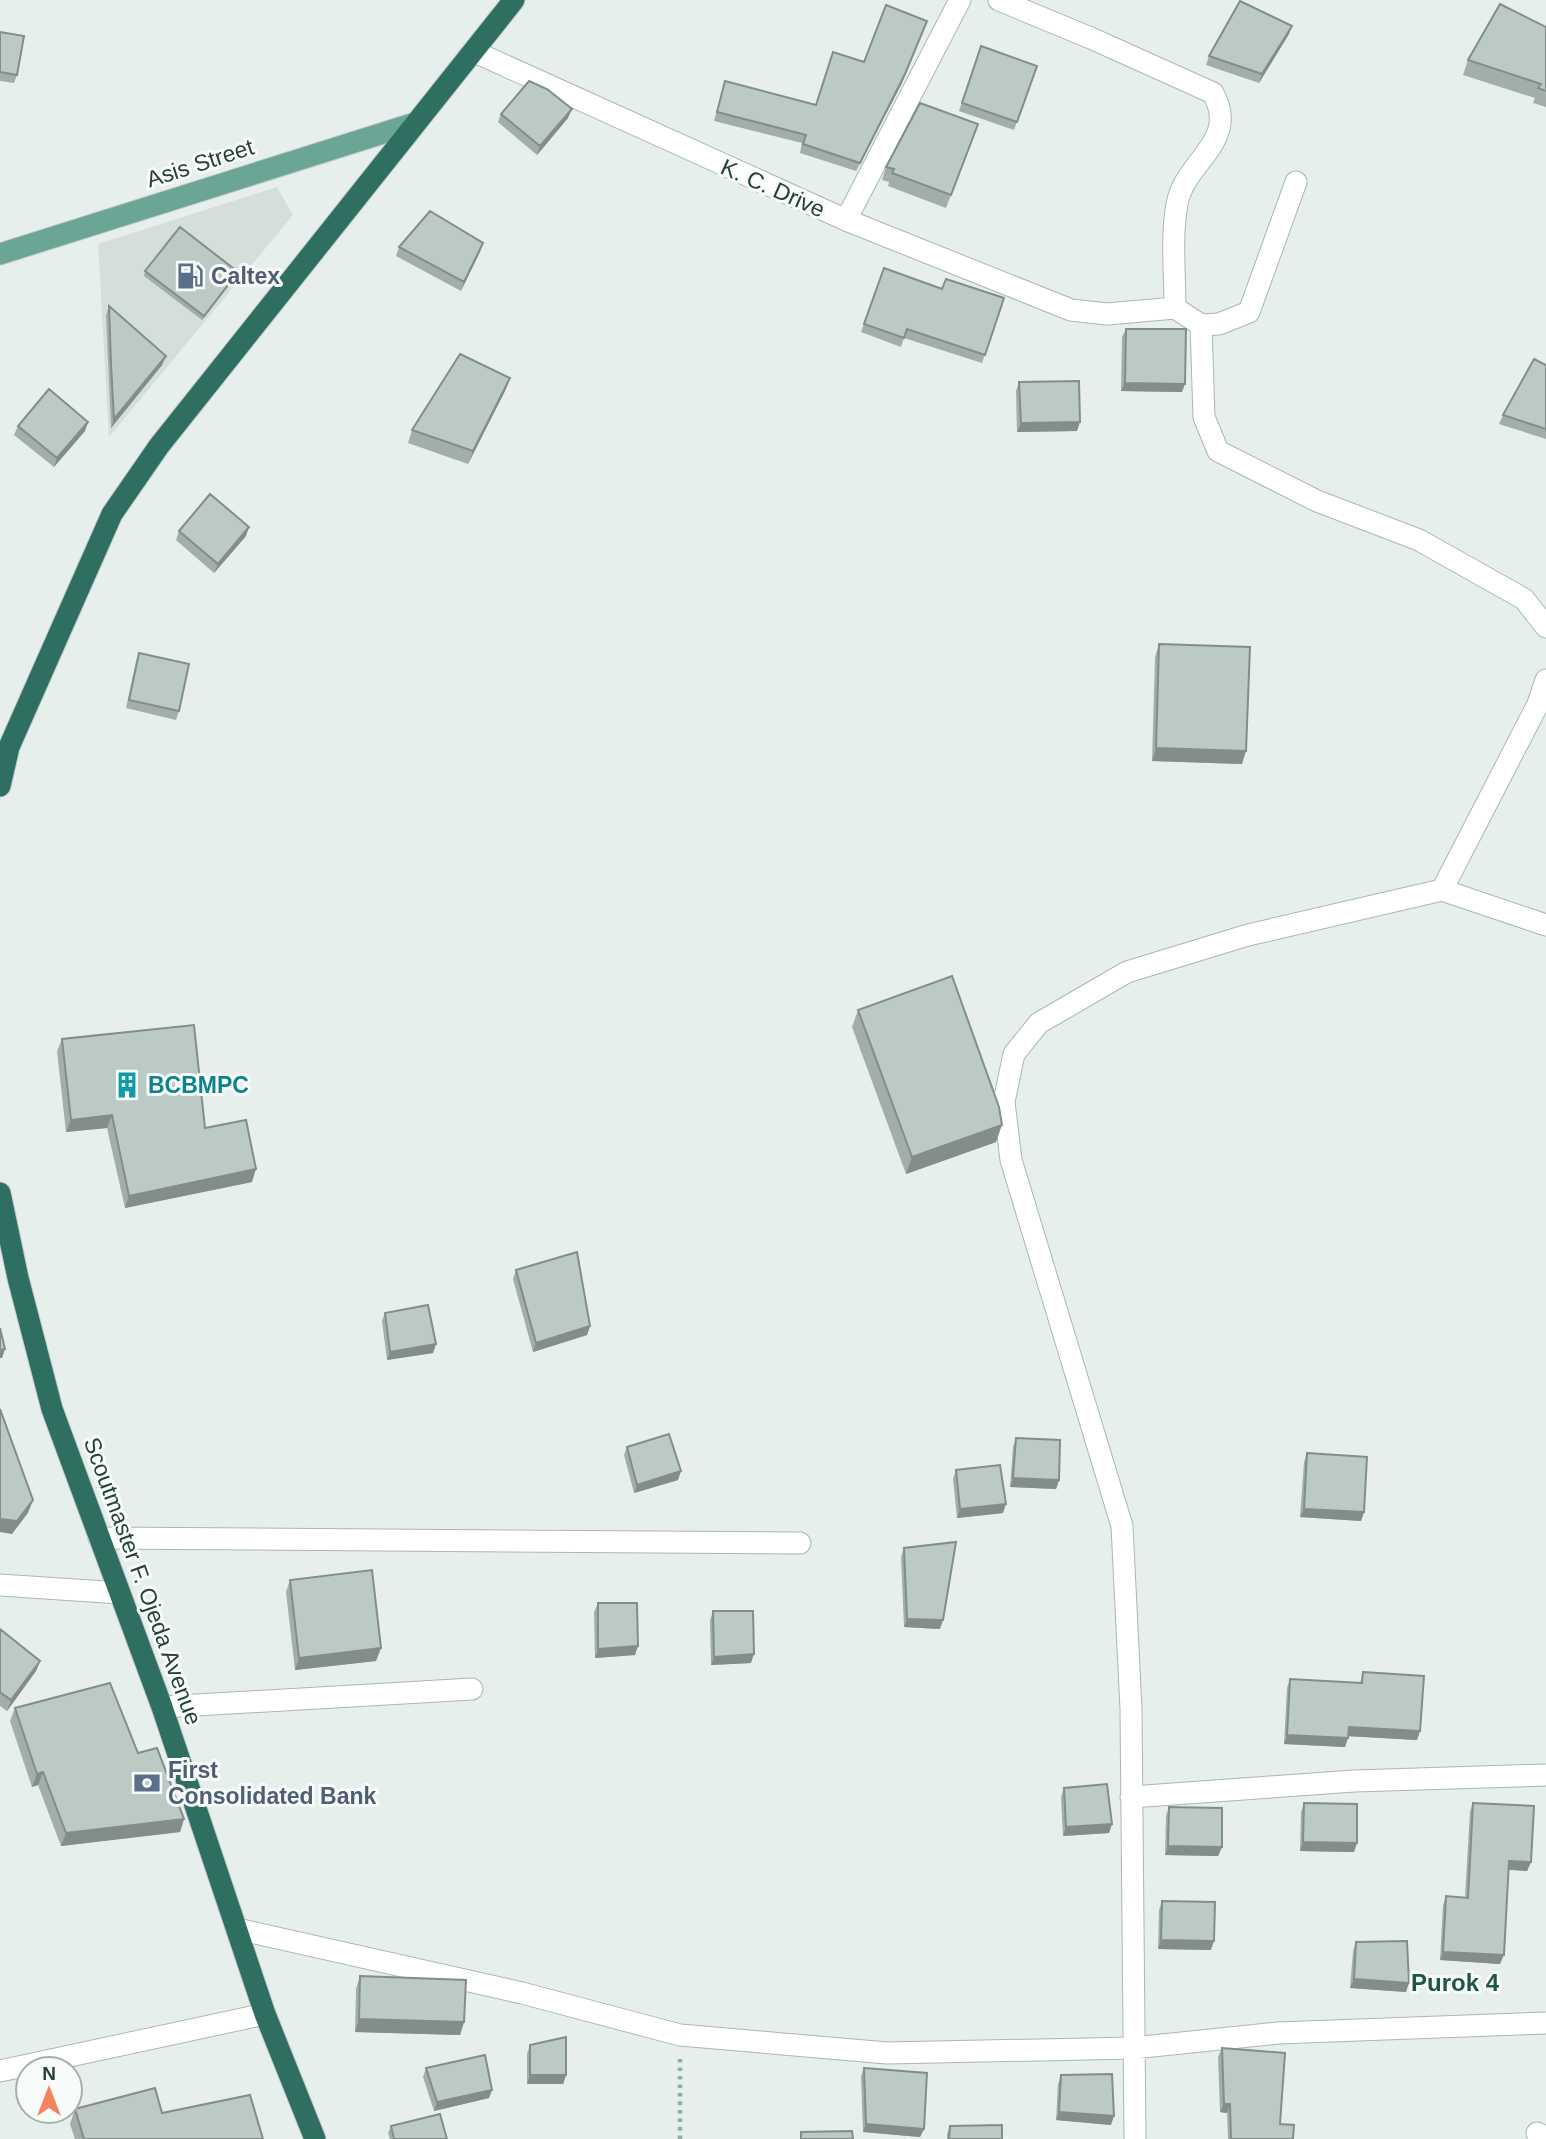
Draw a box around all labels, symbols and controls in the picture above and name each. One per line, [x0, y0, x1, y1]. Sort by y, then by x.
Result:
street label: Asis Street [143, 133, 257, 193]
street label: K. C. Drive [717, 154, 829, 222]
fuel station icon: Caltex [175, 261, 205, 291]
place label: Caltex [211, 263, 280, 289]
building icon: BCBMPC [112, 1070, 142, 1100]
place label: BCBMPC [148, 1072, 249, 1098]
street label: Scoutmaster F. Ojeda Avenue [79, 1434, 207, 1728]
place label: First Consolidated Bank [168, 1757, 377, 1809]
bank icon: First Consolidated Bank [132, 1768, 162, 1798]
district label: Purok 4 [1411, 1969, 1500, 1996]
north arrow [14, 2055, 84, 2125]
text: N [42, 2063, 56, 2084]

